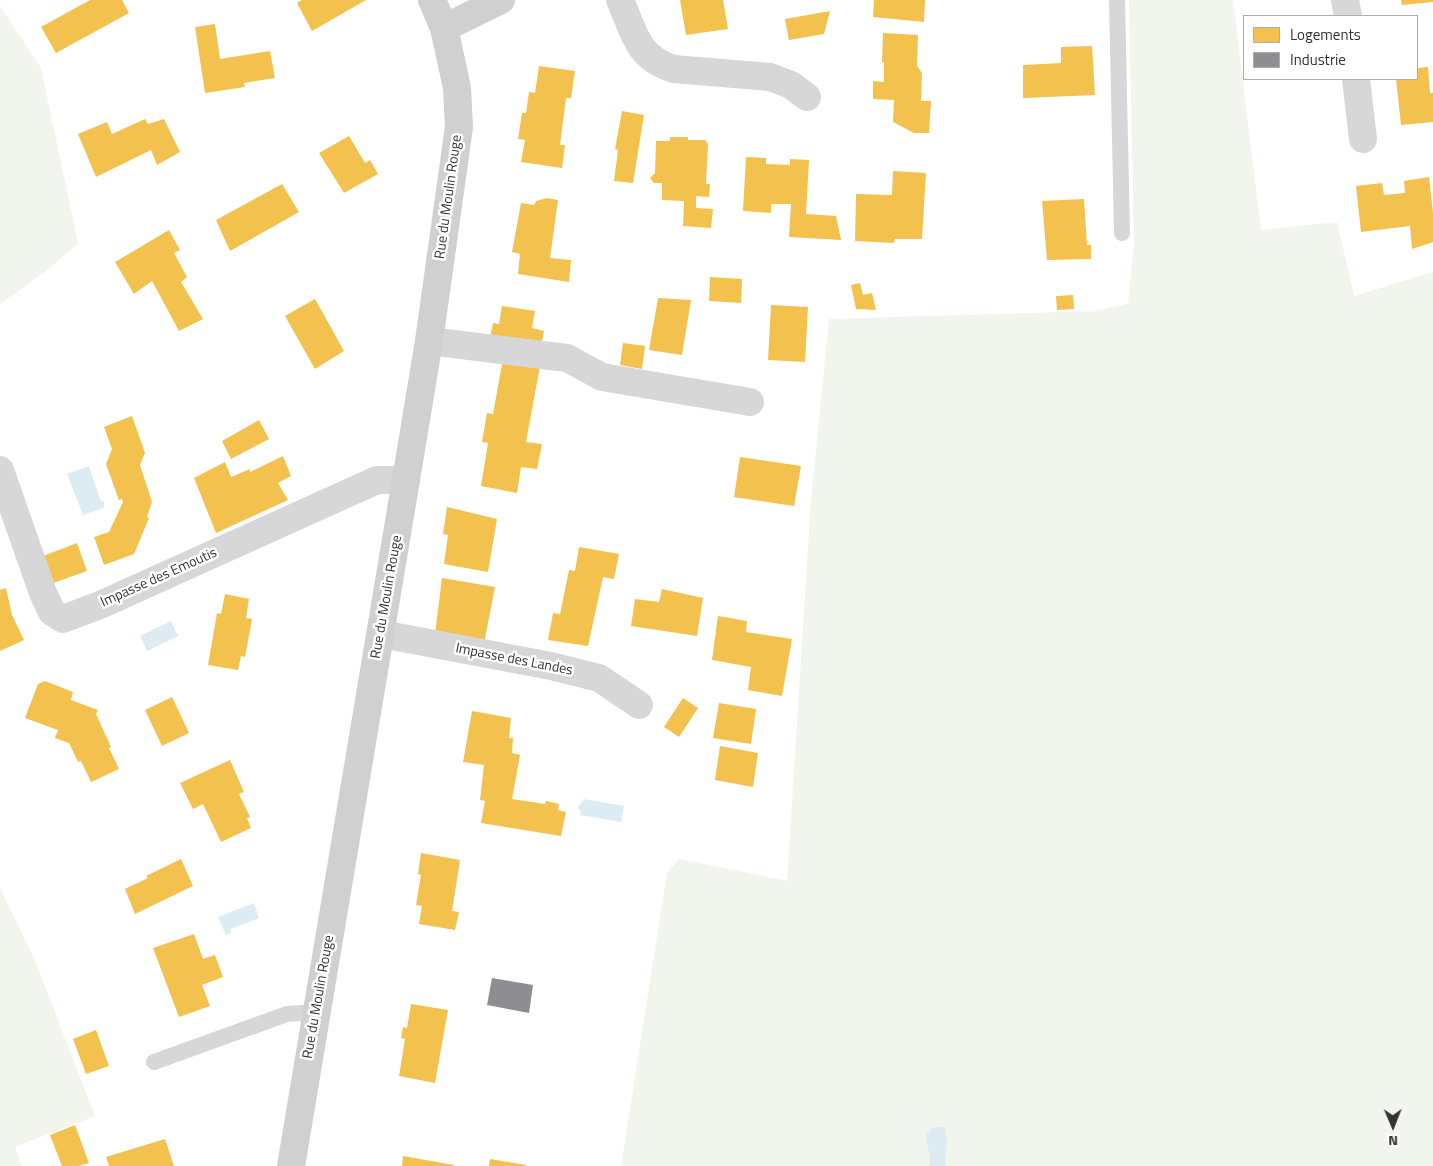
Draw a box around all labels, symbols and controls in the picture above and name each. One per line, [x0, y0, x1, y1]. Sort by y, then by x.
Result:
legend [1243, 15, 1418, 80]
text: Logements [1290, 23, 1361, 46]
text: Industrie [1290, 48, 1346, 71]
street label: Rue du Moulin Rouge [432, 134, 466, 260]
street label: Rue du Moulin Rouge [368, 534, 406, 660]
street label: Impasse des Emoutis [98, 545, 220, 611]
street label: Impasse des Landes [454, 640, 574, 680]
street label: Rue du Moulin Rouge [300, 934, 338, 1060]
north arrow [1368, 1101, 1418, 1151]
text: N [1388, 1131, 1398, 1152]

